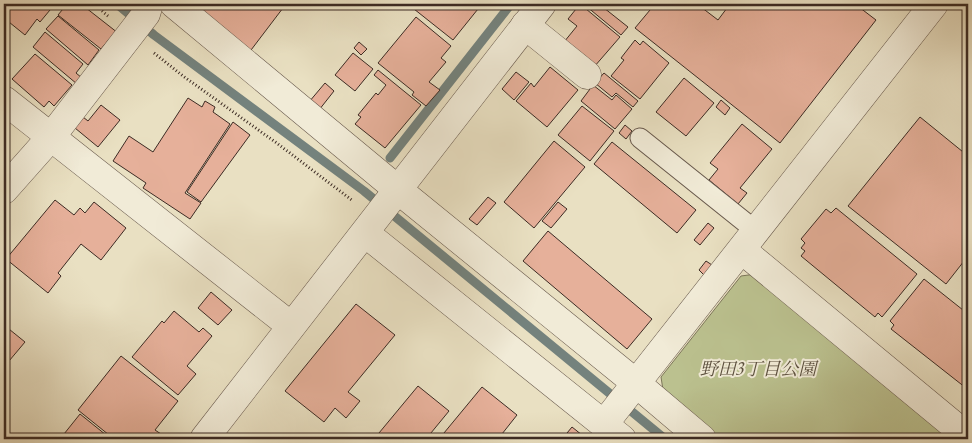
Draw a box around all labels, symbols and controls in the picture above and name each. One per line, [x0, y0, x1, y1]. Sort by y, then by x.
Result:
park label: 野田3丁目公園 [700, 357, 819, 380]

